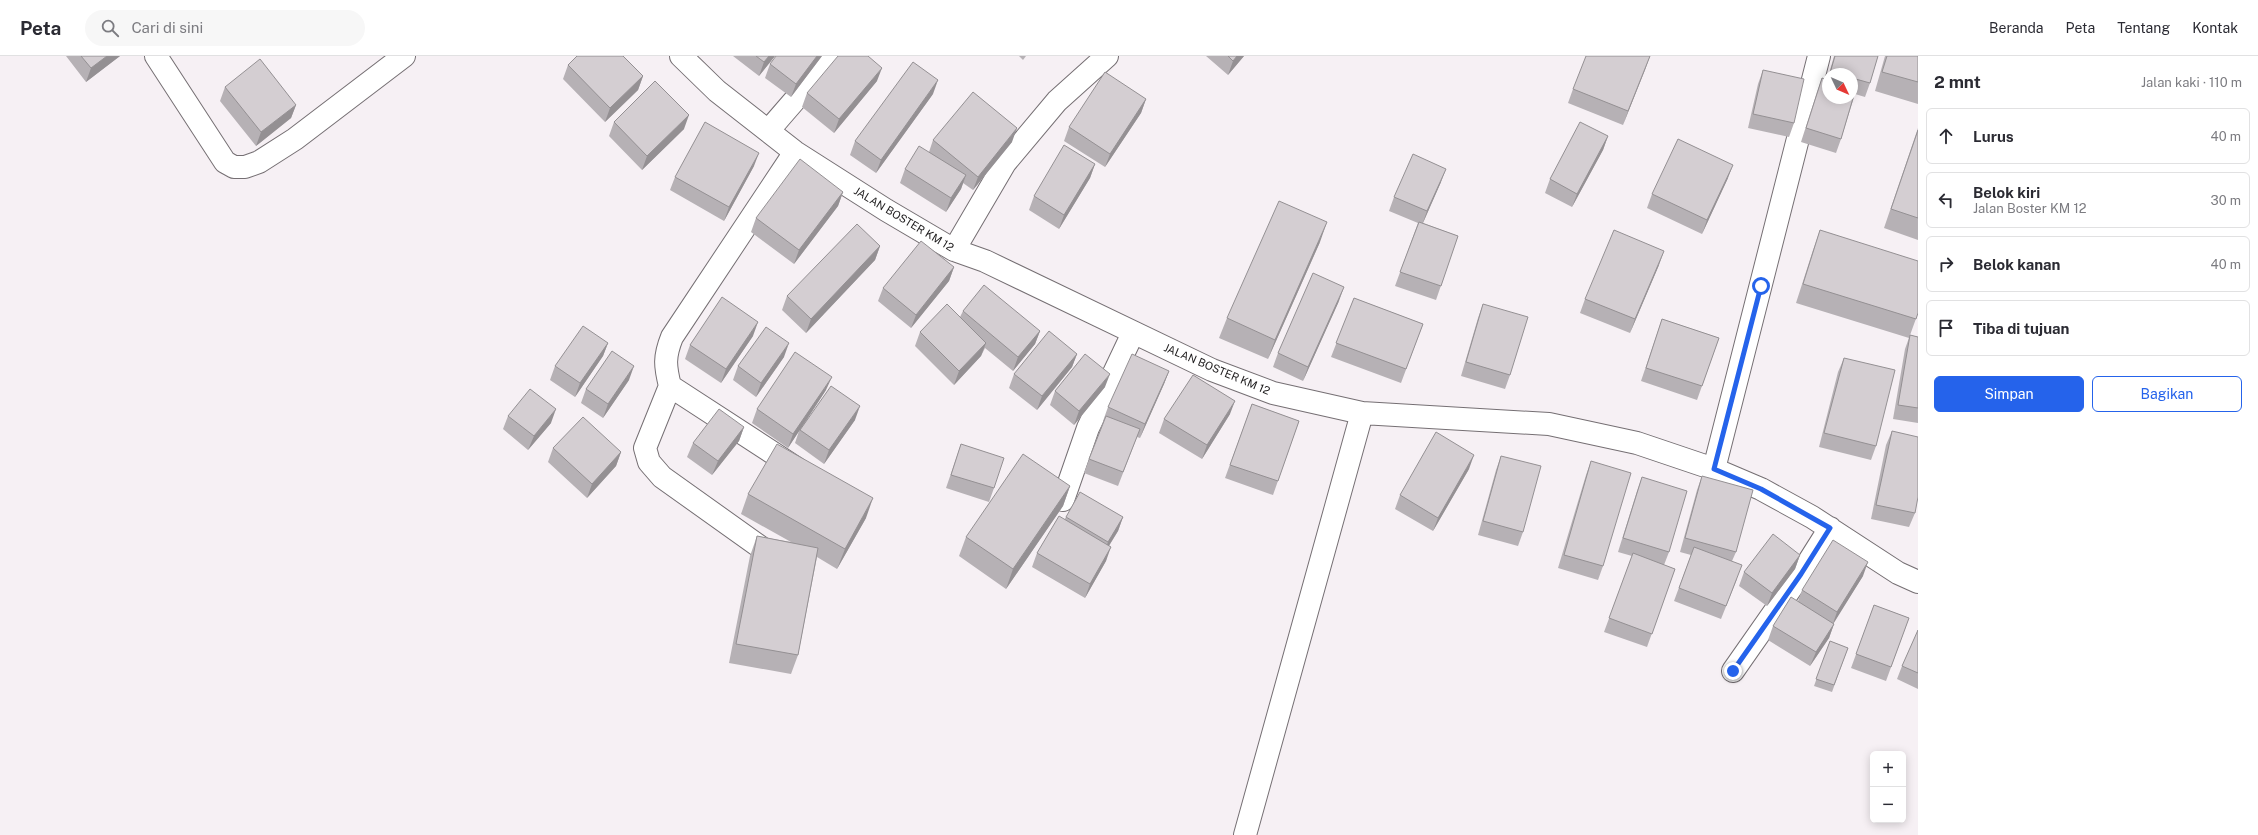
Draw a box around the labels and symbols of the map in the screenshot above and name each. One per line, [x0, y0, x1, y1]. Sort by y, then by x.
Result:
north arrow [1822, 68, 1858, 104]
street label: JALAN BOSTER KM 12 [852, 184, 956, 254]
route start [1752, 277, 1770, 295]
street label: JALAN BOSTER KM 12 [1162, 341, 1272, 397]
route end [1724, 662, 1742, 680]

